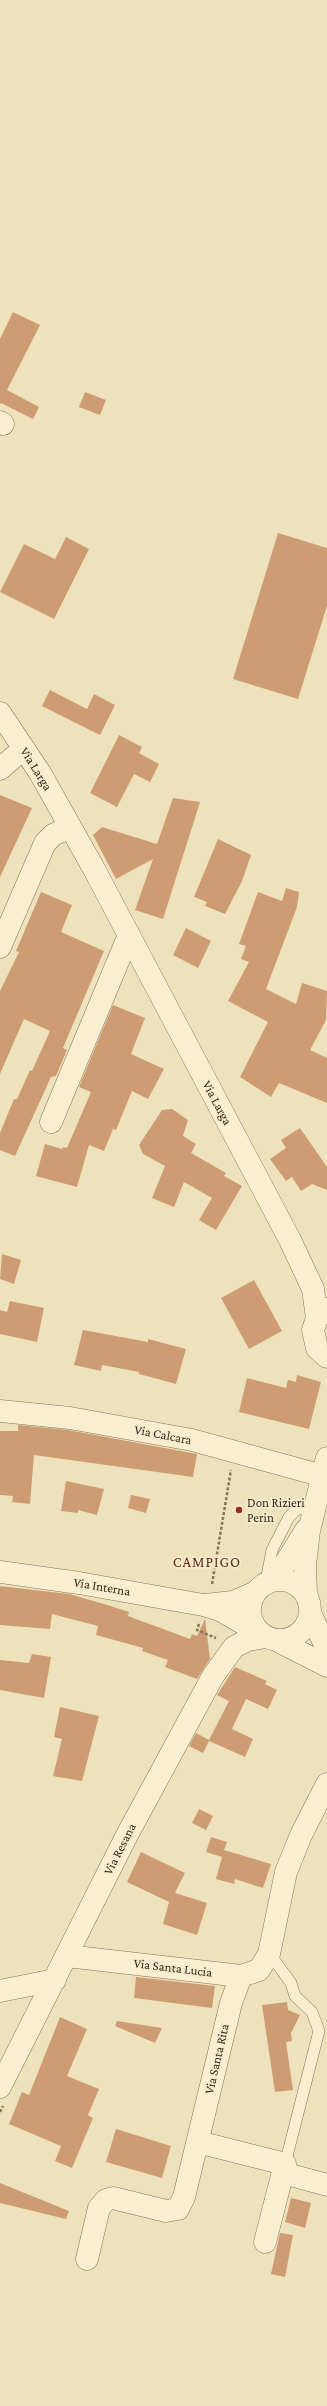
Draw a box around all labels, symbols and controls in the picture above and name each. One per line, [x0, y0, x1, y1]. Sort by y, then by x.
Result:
street label: Via Larga [17, 744, 55, 794]
street label: Via Larga [199, 1078, 235, 1128]
street label: Via Calcara [133, 1422, 193, 1448]
place label: Don Rizieri Perin [247, 1495, 305, 1526]
marker: Don Rizieri Perin [234, 1505, 244, 1515]
district label: CAMPIGO [173, 1553, 241, 1571]
street label: Via Interna [72, 1574, 132, 1600]
street label: Via Resana [100, 1821, 140, 1877]
street label: Via Santa Lucia [133, 1955, 213, 1981]
street label: Via Santa Rita [201, 2022, 233, 2096]

